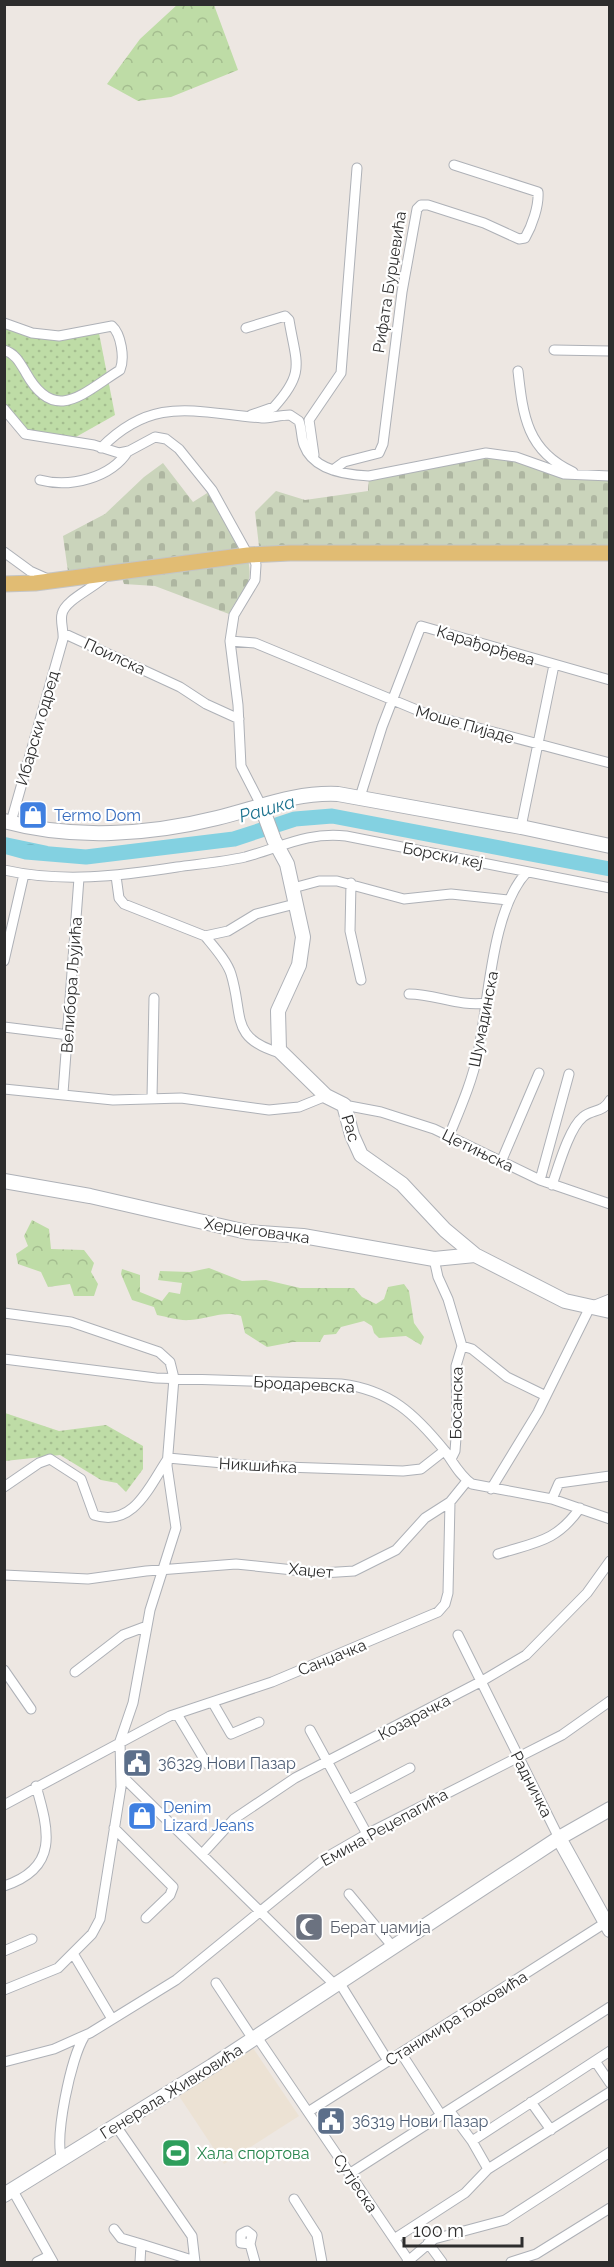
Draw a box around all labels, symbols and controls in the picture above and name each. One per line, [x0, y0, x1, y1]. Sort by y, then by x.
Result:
street label: Рифата Бурџевића [369, 210, 410, 354]
street label: Карађорђева [434, 622, 537, 669]
street label: Поилска [81, 634, 148, 679]
street label: Ибарски одред [12, 669, 63, 788]
street label: Моше Пијаде [413, 701, 516, 748]
water label: Рашка [237, 791, 297, 826]
shop icon: Termo Dom [17, 799, 49, 831]
place label: Termo Dom [54, 806, 141, 825]
street label: Борски кеј [401, 838, 485, 873]
street label: Велибора Љујића [57, 916, 86, 1054]
street label: Шумадинска [465, 969, 502, 1069]
street label: Рас [337, 1112, 364, 1144]
street label: Цетињска [439, 1125, 517, 1176]
street label: Херцеговачка [203, 1214, 311, 1247]
street label: Босанска [446, 1367, 467, 1439]
street label: Бродаревска [253, 1372, 355, 1397]
street label: Никшићка [218, 1454, 298, 1477]
street label: Хаџет [288, 1559, 334, 1582]
street label: Санџачка [295, 1635, 369, 1680]
street label: Козарачка [375, 1690, 454, 1744]
public building icon: 36329 Нови Пазар [121, 1747, 153, 1779]
street label: Радничка [507, 1748, 556, 1821]
place label: 36329 Нови Пазар [158, 1754, 296, 1773]
street label: Емина Реџепагића [317, 1785, 451, 1870]
place label: Denim Lizard Jeans [163, 1798, 254, 1835]
shop icon: Denim Lizard Jeans [126, 1800, 158, 1832]
mosque icon: Берат џамија [293, 1911, 325, 1943]
place label: Берат џамија [330, 1918, 431, 1937]
street label: Станимира Ђоковића [382, 1967, 531, 2070]
street label: Генерала Живковића [97, 2040, 246, 2143]
public building icon: 36319 Нови Пазар [315, 2105, 347, 2137]
place label: 36319 Нови Пазар [352, 2112, 489, 2131]
sports icon: Хала спортова [160, 2137, 192, 2169]
place label: Хала спортова [197, 2144, 309, 2163]
street label: Сутјеска [329, 2151, 382, 2216]
scale bar [404, 2210, 522, 2248]
text: 100 m [413, 2220, 464, 2241]

